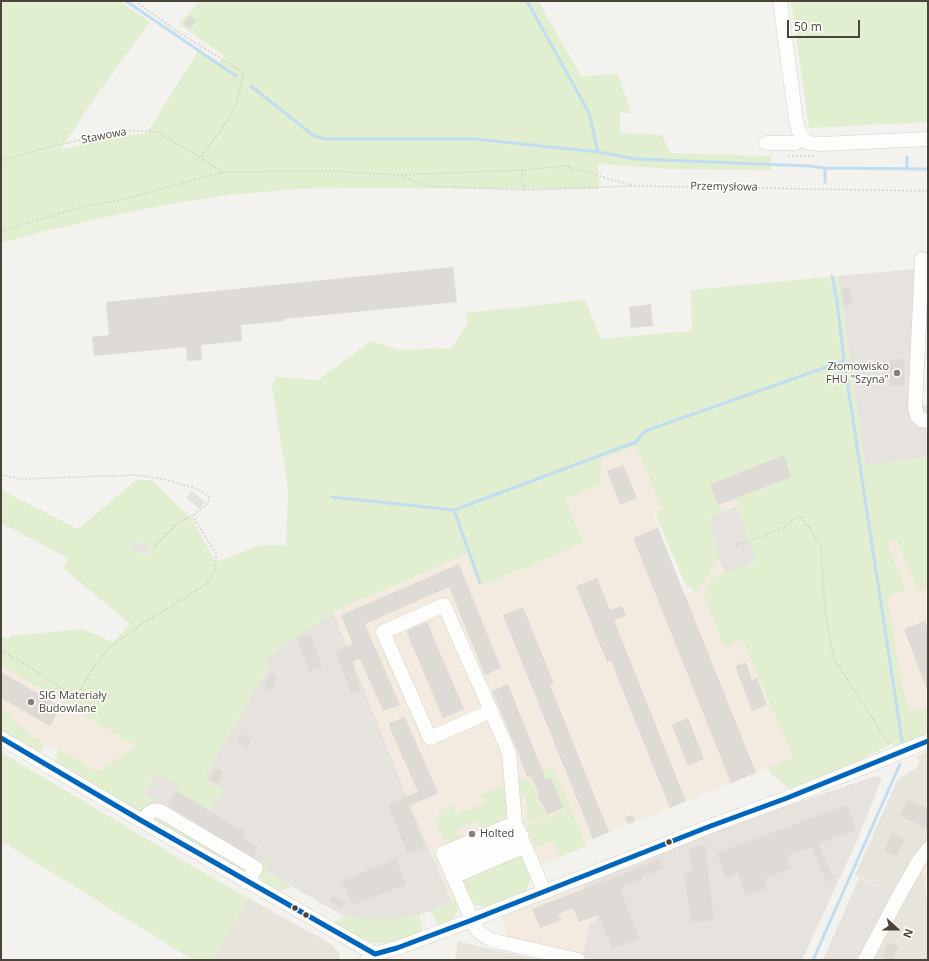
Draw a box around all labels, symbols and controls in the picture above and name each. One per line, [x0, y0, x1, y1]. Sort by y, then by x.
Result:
scale bar [789, 12, 862, 38]
text: 50 m [794, 18, 822, 35]
street label: Stawowa [80, 125, 128, 147]
street label: Przemysłowa [690, 180, 758, 194]
place label: Złomowisko FHU "Szyna" [826, 360, 889, 386]
marker: Złomowisko FHU "Szyna" [892, 368, 902, 378]
place label: SIG Materiały Budowlane [39, 689, 107, 715]
marker: SIG Materiały Budowlane [26, 697, 36, 707]
place label: Holted [480, 827, 514, 841]
marker: Holted [467, 829, 477, 839]
unlabelled marker [664, 837, 674, 847]
unlabelled marker [290, 903, 300, 913]
north arrow [877, 909, 917, 949]
unlabelled marker [301, 910, 311, 920]
text: N [900, 927, 917, 940]

